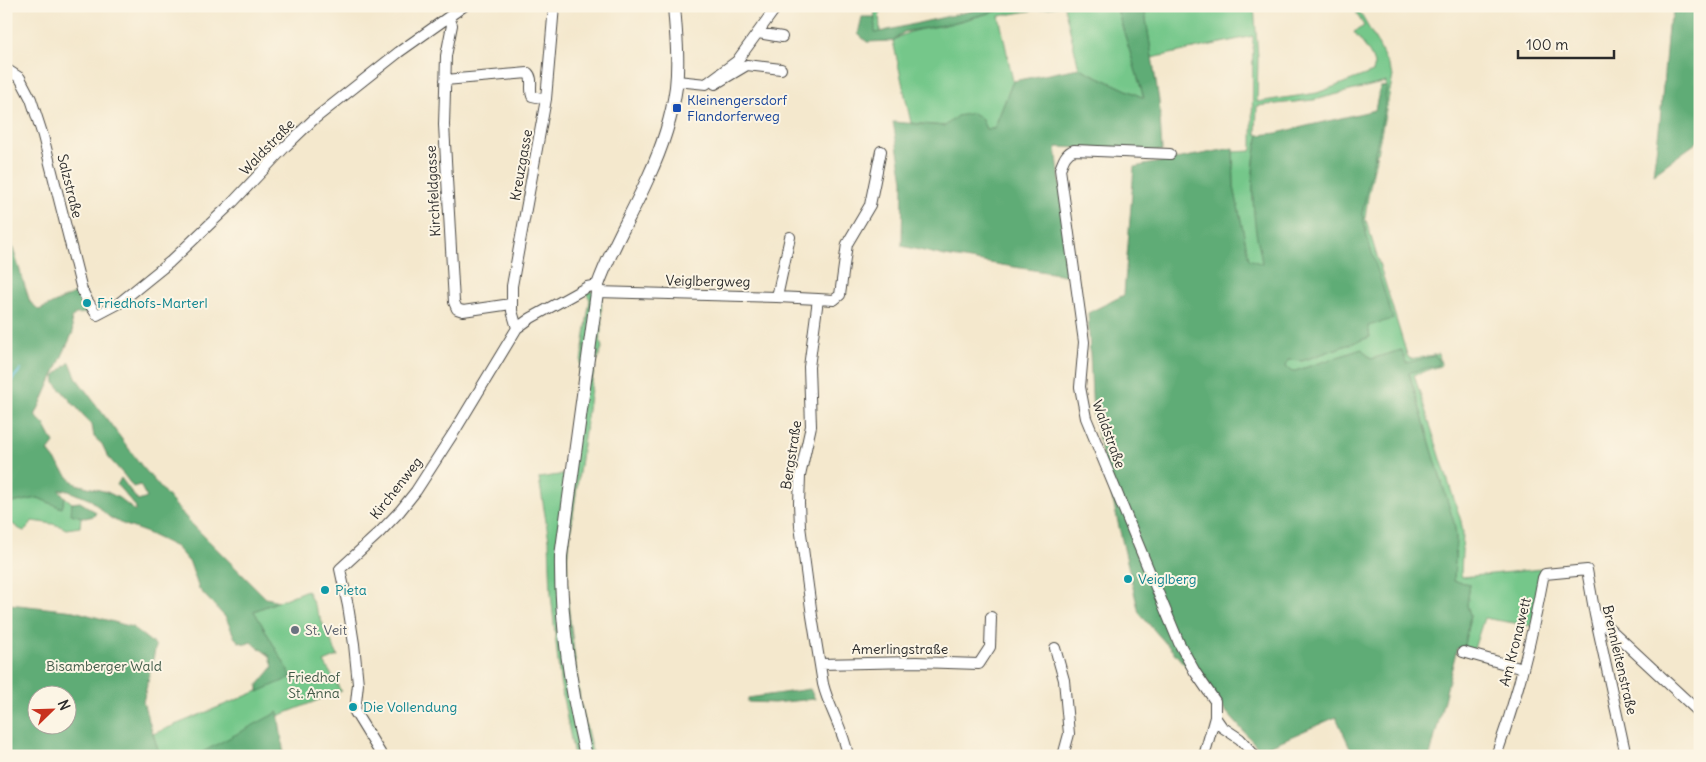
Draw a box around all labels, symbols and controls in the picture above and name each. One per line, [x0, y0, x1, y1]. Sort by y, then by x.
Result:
scale bar [1518, 28, 1615, 60]
text: 100 m [1526, 35, 1568, 54]
place label: Kleinengersdorf Flandorferweg [687, 91, 787, 125]
marker: Kleinengersdorf Flandorferweg [671, 102, 683, 114]
street label: Waldstraße [236, 115, 298, 179]
street label: Kreuzgasse [506, 128, 536, 202]
street label: Kirchfeldgasse [422, 145, 444, 237]
street label: Salzstraße [53, 152, 87, 220]
street label: Veiglbergweg [665, 271, 751, 291]
place label: Friedhofs-Marterl [97, 294, 208, 312]
marker: Friedhofs-Marterl [81, 297, 93, 309]
street label: Waldstraße [1088, 397, 1130, 471]
street label: Bergstraße [777, 419, 805, 491]
street label: Kirchenweg [366, 453, 426, 523]
place label: Veiglberg [1138, 570, 1196, 588]
marker: Veiglberg [1122, 573, 1134, 585]
place label: Pieta [335, 581, 367, 599]
marker: Pieta [319, 584, 331, 596]
street label: Am Kronawett [1495, 596, 1535, 688]
street label: Brennleitenstraße [1599, 603, 1641, 717]
place label: St. Veit [305, 621, 347, 639]
marker: St. Veit [289, 624, 301, 636]
street label: Amerlingstraße [852, 640, 948, 658]
park label: Bisamberger Wald [46, 657, 162, 675]
park label: Friedhof St. Anna [288, 668, 341, 702]
north arrow [28, 684, 78, 734]
text: N [54, 697, 74, 713]
place label: Die Vollendung [363, 698, 457, 716]
marker: Die Vollendung [347, 701, 359, 713]

